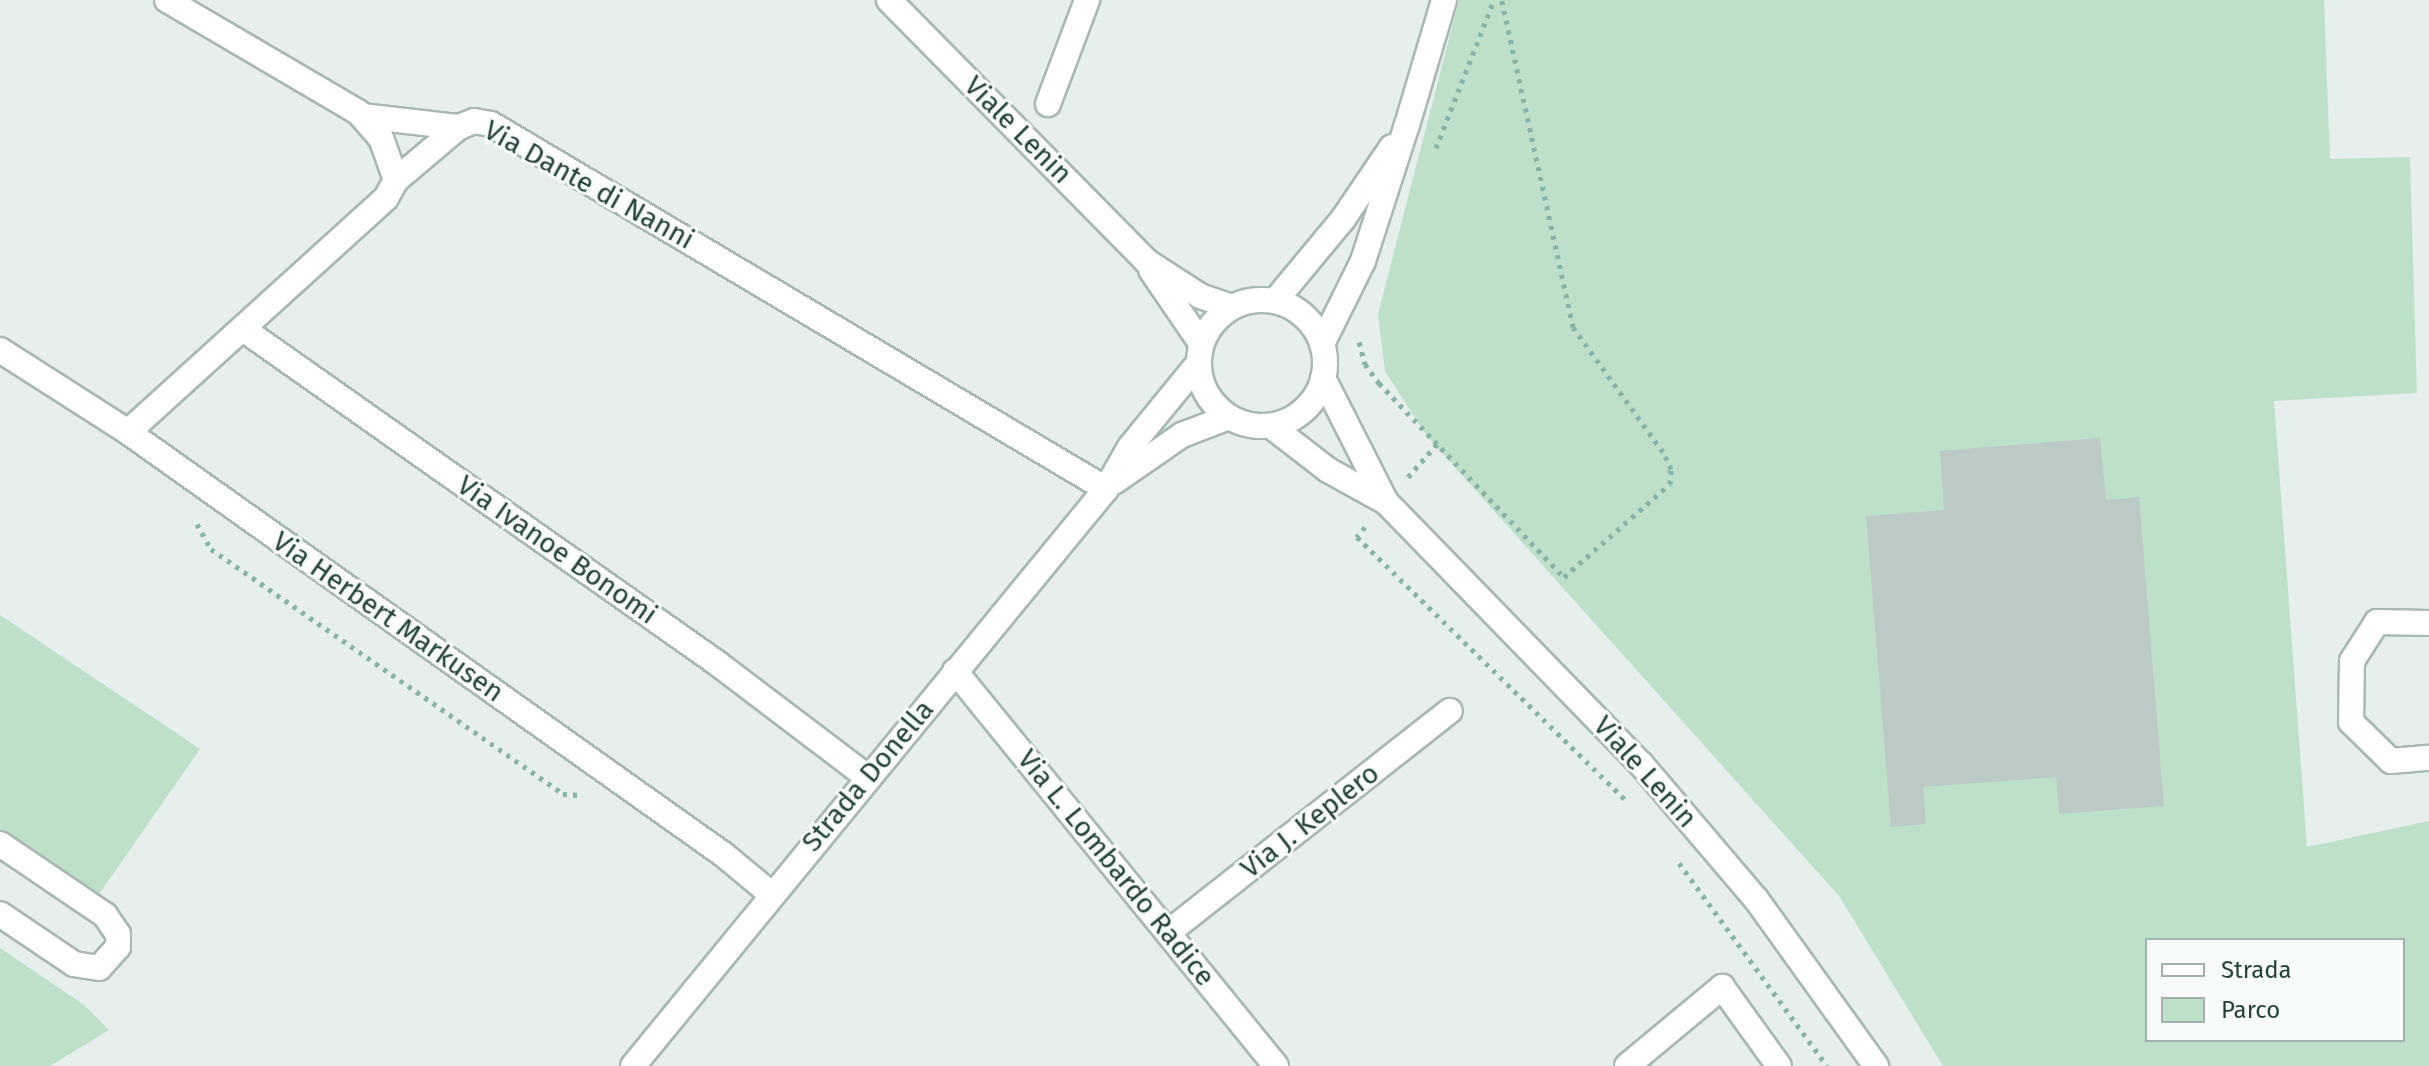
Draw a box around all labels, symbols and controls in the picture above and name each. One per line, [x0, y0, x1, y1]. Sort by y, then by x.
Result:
street label: Viale Lenin [957, 69, 1079, 191]
street label: Via Dante di Nanni [478, 113, 700, 257]
street label: Via Ivanoe Bonomi [451, 468, 663, 632]
street label: Via Herbert Markusen [266, 525, 510, 709]
street label: Strada Donella [795, 693, 941, 859]
street label: Viale Lenin [1586, 709, 1704, 835]
street label: Via L. Lombardo Radice [1010, 743, 1222, 993]
street label: Via J. Keplero [1234, 757, 1386, 885]
legend [2145, 938, 2405, 1042]
text: Strada [2221, 956, 2292, 984]
text: Parco [2221, 996, 2280, 1024]

